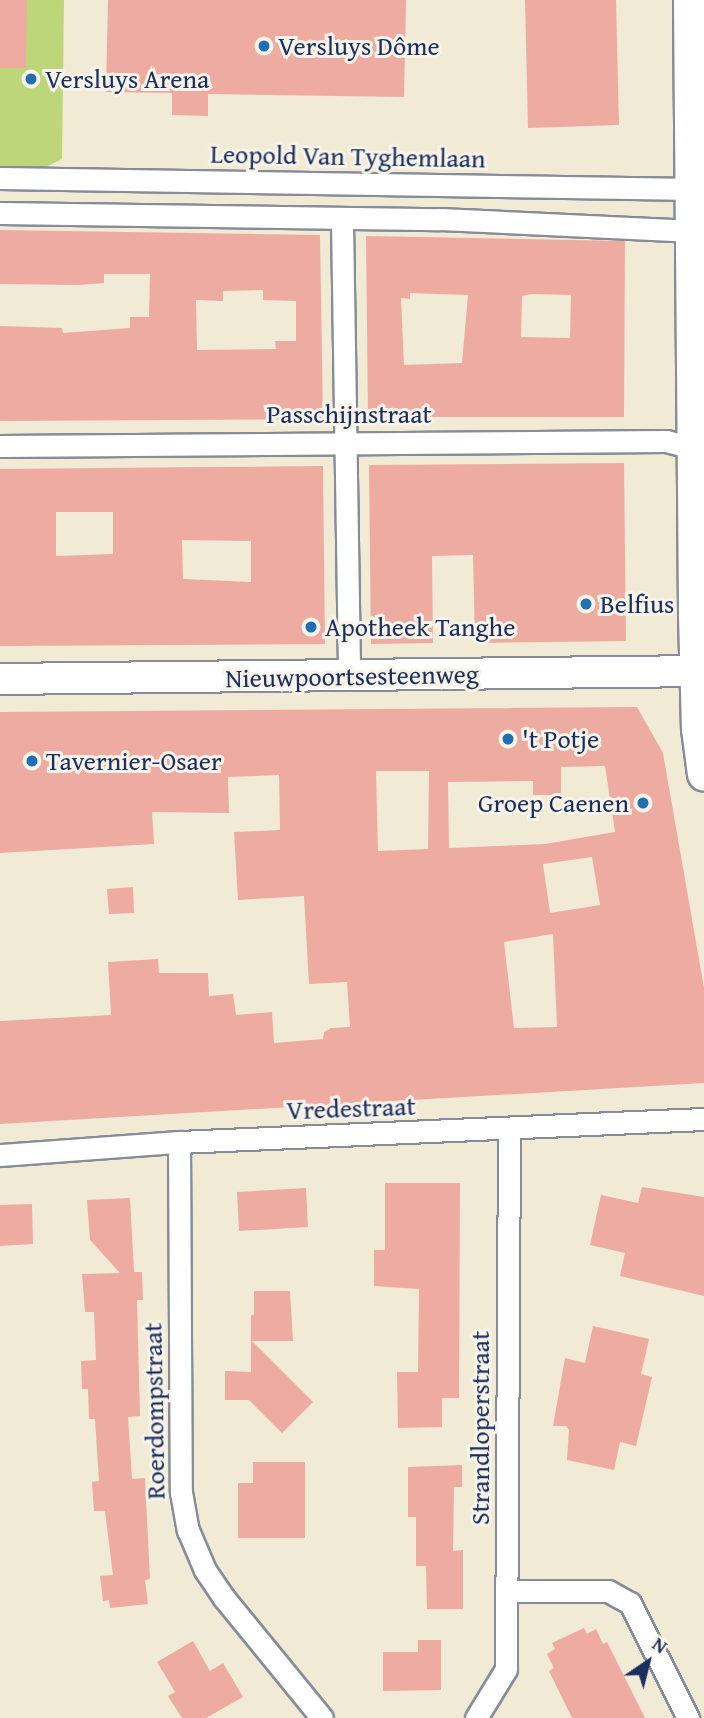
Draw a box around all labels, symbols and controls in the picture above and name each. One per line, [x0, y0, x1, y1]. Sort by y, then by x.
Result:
place label: Versluys Dôme [278, 30, 440, 62]
marker: Versluys Dôme [256, 38, 272, 54]
place label: Versluys Arena [45, 63, 209, 95]
marker: Versluys Arena [23, 71, 39, 87]
street label: Leopold Van Tyghemlaan [210, 138, 486, 174]
street label: Passchijnstraat [266, 398, 432, 430]
place label: Belfius [600, 588, 674, 620]
marker: Belfius [578, 596, 594, 612]
place label: Apotheek Tanghe [325, 611, 515, 643]
marker: Apotheek Tanghe [303, 619, 319, 635]
street label: Nieuwpoortsesteenweg [225, 658, 479, 694]
place label: 't Potje [522, 723, 599, 755]
marker: 't Potje [500, 731, 516, 747]
place label: Tavernier-Osaer [46, 745, 222, 777]
marker: Tavernier-Osaer [24, 753, 40, 769]
place label: Groep Caenen [478, 787, 629, 819]
marker: Groep Caenen [635, 795, 651, 811]
street label: Vredestraat [286, 1090, 416, 1126]
street label: Roerdompstraat [137, 1322, 171, 1500]
street label: Strandloperstraat [464, 1331, 496, 1525]
north arrow [613, 1627, 683, 1697]
text: N [647, 1630, 673, 1660]

